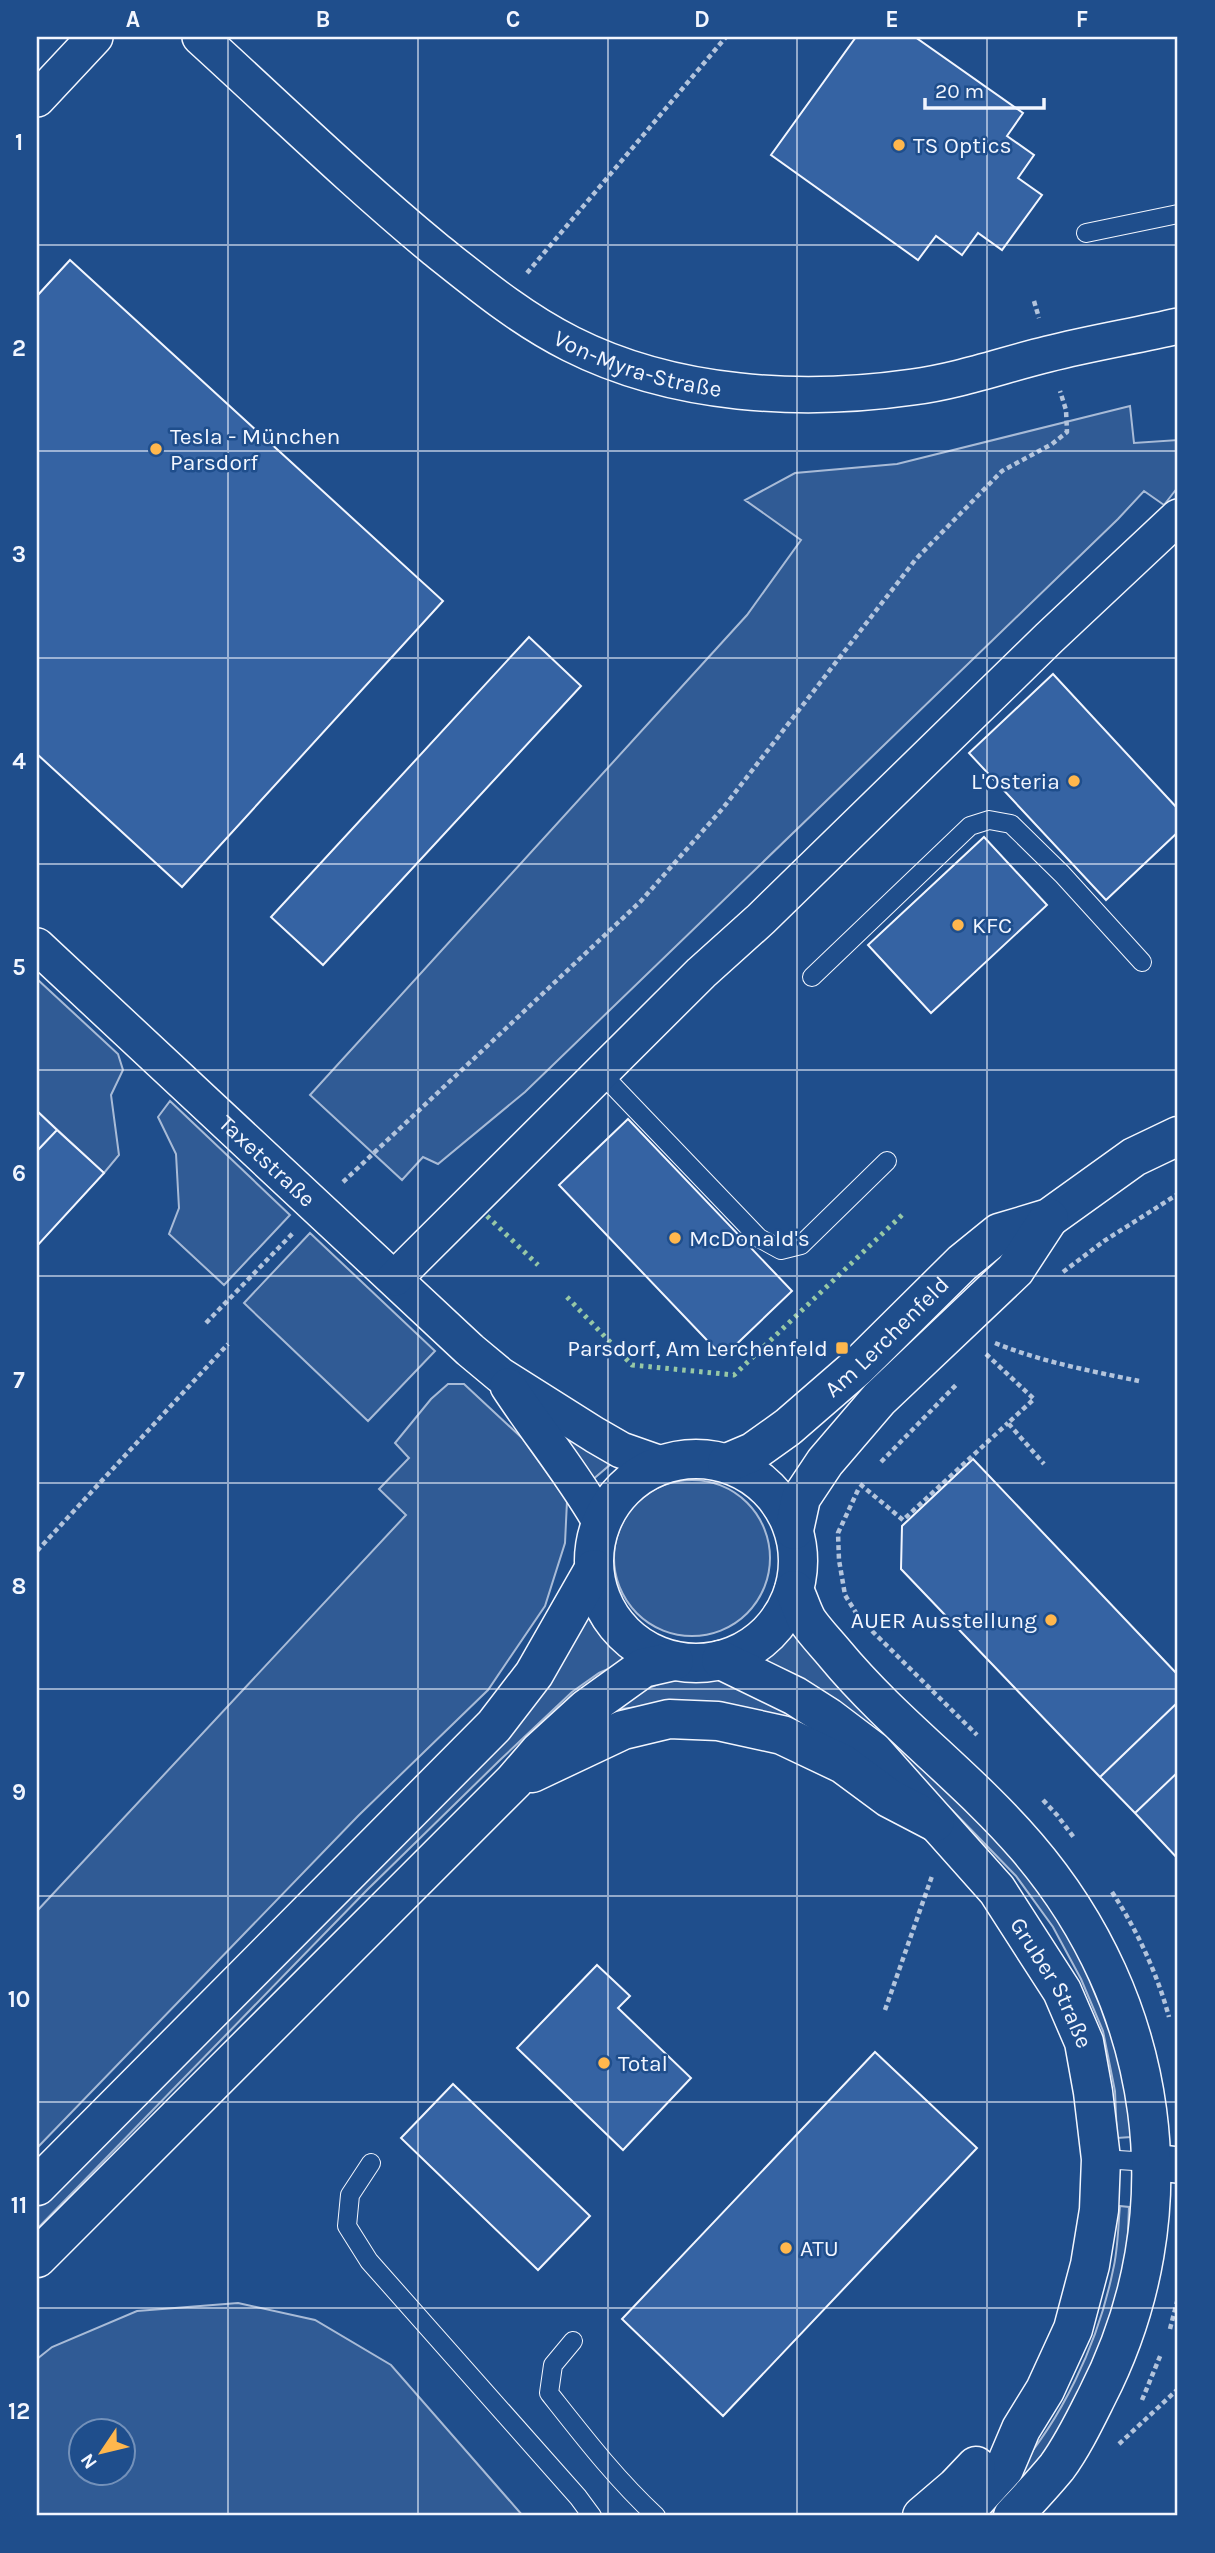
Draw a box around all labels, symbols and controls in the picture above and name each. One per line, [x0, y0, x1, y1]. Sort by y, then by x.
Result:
text: A [126, 6, 140, 33]
text: B [316, 6, 330, 33]
text: C [506, 6, 520, 33]
text: D [694, 6, 710, 33]
text: E [885, 6, 899, 33]
text: F [1076, 6, 1088, 33]
scale bar [925, 66, 1044, 110]
text: 20 m [935, 79, 984, 103]
text: 1 [15, 129, 23, 156]
place label: TS Optics [913, 132, 1012, 159]
marker: TS Optics [891, 137, 907, 153]
street label: Von-Myra-Straße [549, 324, 724, 402]
text: 2 [12, 335, 26, 362]
place label: Tesla - München Parsdorf [170, 423, 340, 476]
marker: Tesla - München Parsdorf [148, 441, 164, 457]
text: 3 [12, 541, 26, 568]
text: 4 [12, 748, 26, 775]
place label: L'Osteria [971, 768, 1060, 795]
marker: L'Osteria [1066, 773, 1082, 789]
place label: KFC [972, 912, 1012, 939]
marker: KFC [950, 917, 966, 933]
text: 5 [12, 954, 26, 981]
street label: Taxetstraße [213, 1109, 321, 1212]
text: 6 [12, 1160, 26, 1187]
place label: McDonald's [689, 1225, 810, 1252]
marker: McDonald's [667, 1230, 683, 1246]
street label: Am Lerchenfeld [819, 1270, 954, 1403]
place label: Parsdorf, Am Lerchenfeld [567, 1335, 828, 1362]
marker: Parsdorf, Am Lerchenfeld [834, 1340, 850, 1356]
text: 7 [13, 1367, 25, 1394]
text: 8 [12, 1573, 26, 1600]
place label: AUER Ausstellung [851, 1607, 1037, 1634]
marker: AUER Ausstellung [1043, 1612, 1059, 1628]
text: 9 [12, 1779, 26, 1806]
street label: Gruber Straße [1005, 1912, 1098, 2052]
text: 10 [8, 1986, 30, 2013]
place label: Total [618, 2050, 668, 2077]
marker: Total [596, 2055, 612, 2071]
text: 11 [11, 2192, 27, 2219]
place label: ATU [800, 2235, 839, 2262]
marker: ATU [778, 2240, 794, 2256]
text: 12 [8, 2398, 30, 2425]
north arrow [66, 2416, 136, 2486]
text: N [76, 2449, 102, 2473]

